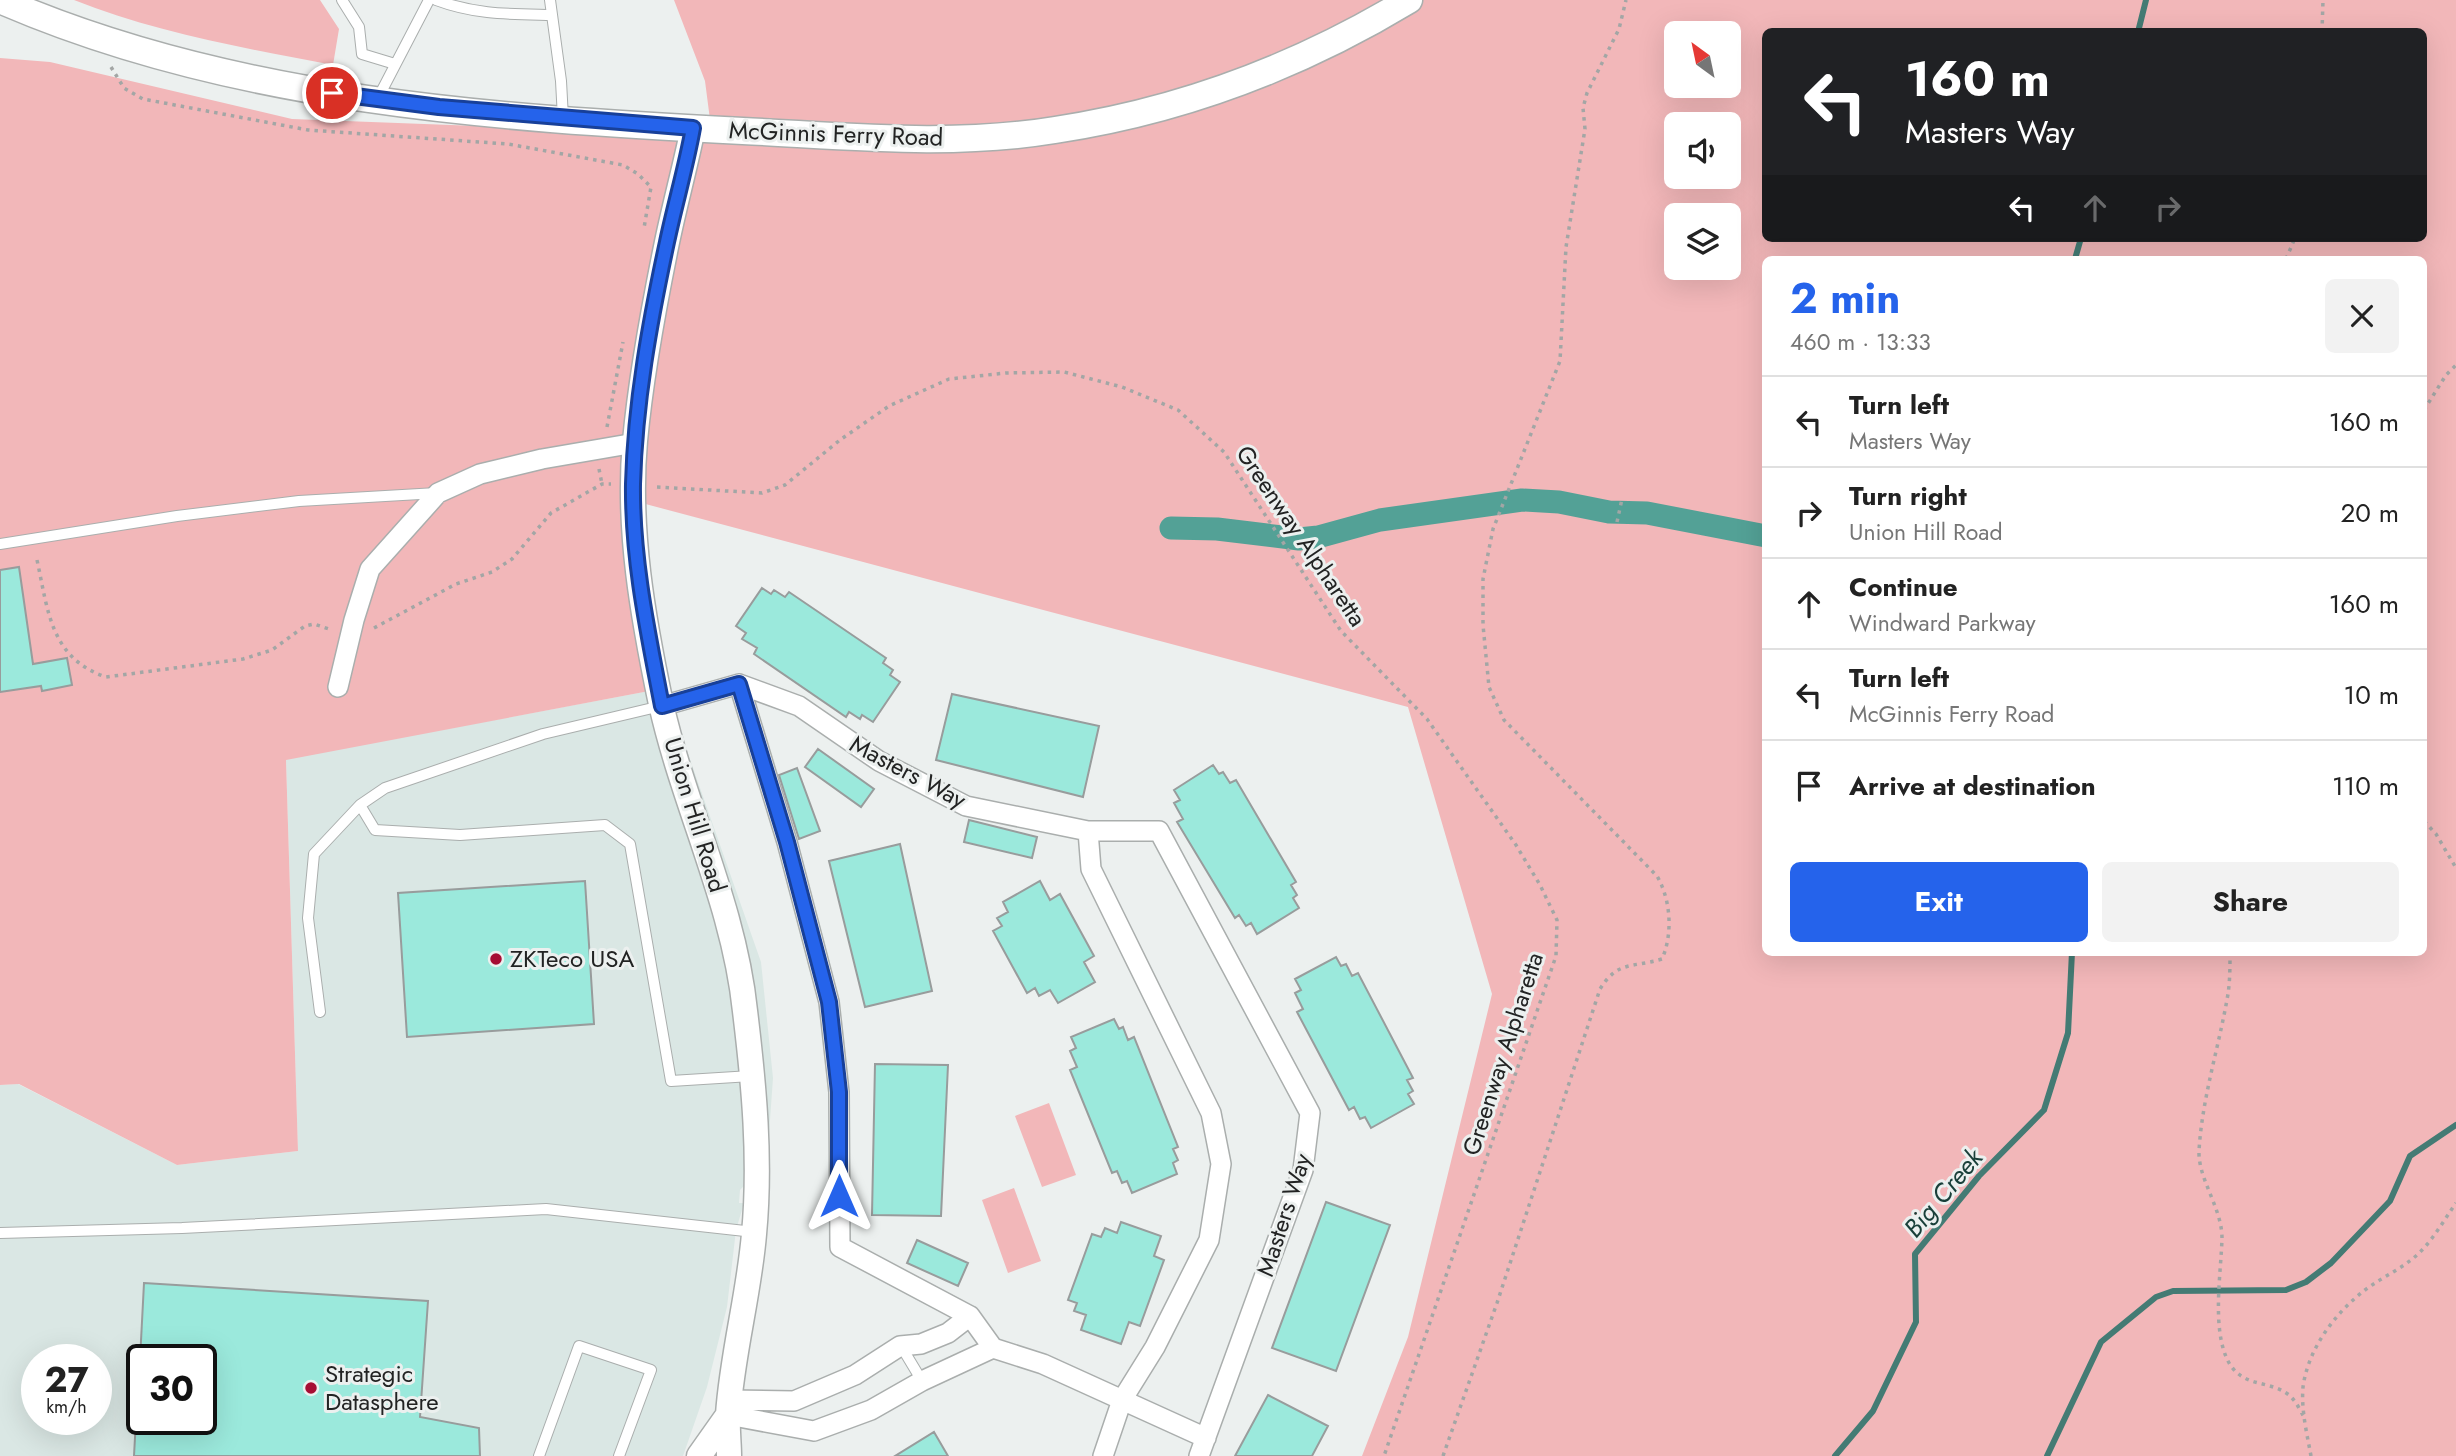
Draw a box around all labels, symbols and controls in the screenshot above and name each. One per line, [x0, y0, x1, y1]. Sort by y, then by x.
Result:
north arrow [1664, 21, 1741, 98]
map controls [1664, 21, 1741, 280]
text: 160 m [1905, 44, 2050, 114]
icon: left [1790, 56, 1881, 147]
pin [302, 63, 362, 123]
icon: arrive [313, 74, 351, 112]
text: Masters Way [1905, 109, 2075, 155]
street label: McGinnis Ferry Road [728, 112, 944, 155]
button: sound [1664, 112, 1741, 189]
icon: left [2003, 189, 2041, 227]
icon: ahead [2076, 189, 2114, 227]
icon: right [2149, 189, 2187, 227]
button: layers [1664, 203, 1741, 280]
text: 2 min [1790, 268, 1900, 329]
button: close [2325, 279, 2399, 353]
text: 460 m · 13:33 [1790, 325, 1931, 359]
text: Turn left [1849, 386, 1949, 424]
icon: left [1790, 403, 1828, 441]
text: 160 m [2329, 403, 2399, 441]
text: Masters Way [1849, 424, 1971, 458]
street label: Greenway Alpharetta [1228, 438, 1375, 633]
text: Turn right [1849, 477, 1967, 515]
icon: right [1790, 494, 1828, 532]
text: 20 m [2341, 494, 2399, 532]
text: Union Hill Road [1849, 515, 2003, 549]
text: Continue [1849, 568, 1958, 606]
icon: ahead [1790, 585, 1828, 623]
text: 160 m [2329, 585, 2399, 623]
text: Windward Parkway [1849, 606, 2036, 640]
text: Turn left [1849, 659, 1949, 697]
icon: left [1790, 676, 1828, 714]
text: 10 m [2344, 676, 2399, 714]
text: McGinnis Ferry Road [1849, 697, 2054, 731]
street label: Masters Way [844, 726, 973, 817]
street label: Union Hill Road [655, 733, 736, 897]
icon: arrive [1790, 767, 1828, 805]
text: Arrive at destination [1849, 767, 2096, 805]
text: 110 m [2332, 767, 2399, 805]
button: Exit [1790, 862, 2088, 942]
button: Share [2102, 862, 2399, 942]
place label: ZKTeco USA [510, 941, 634, 976]
street label: Greenway Alpharetta [1453, 948, 1552, 1160]
marker: ZKTeco USA [488, 951, 504, 967]
water label: Big Creek [1895, 1139, 1993, 1246]
street label: Masters Way [1247, 1149, 1320, 1281]
position arrow [802, 1159, 876, 1233]
speed limit sign: 30 [126, 1344, 217, 1435]
text: 27 [44, 1355, 89, 1405]
place label: Strategic Datasphere [325, 1356, 439, 1419]
marker: Strategic Datasphere [303, 1380, 319, 1396]
text: km/h [46, 1394, 87, 1420]

